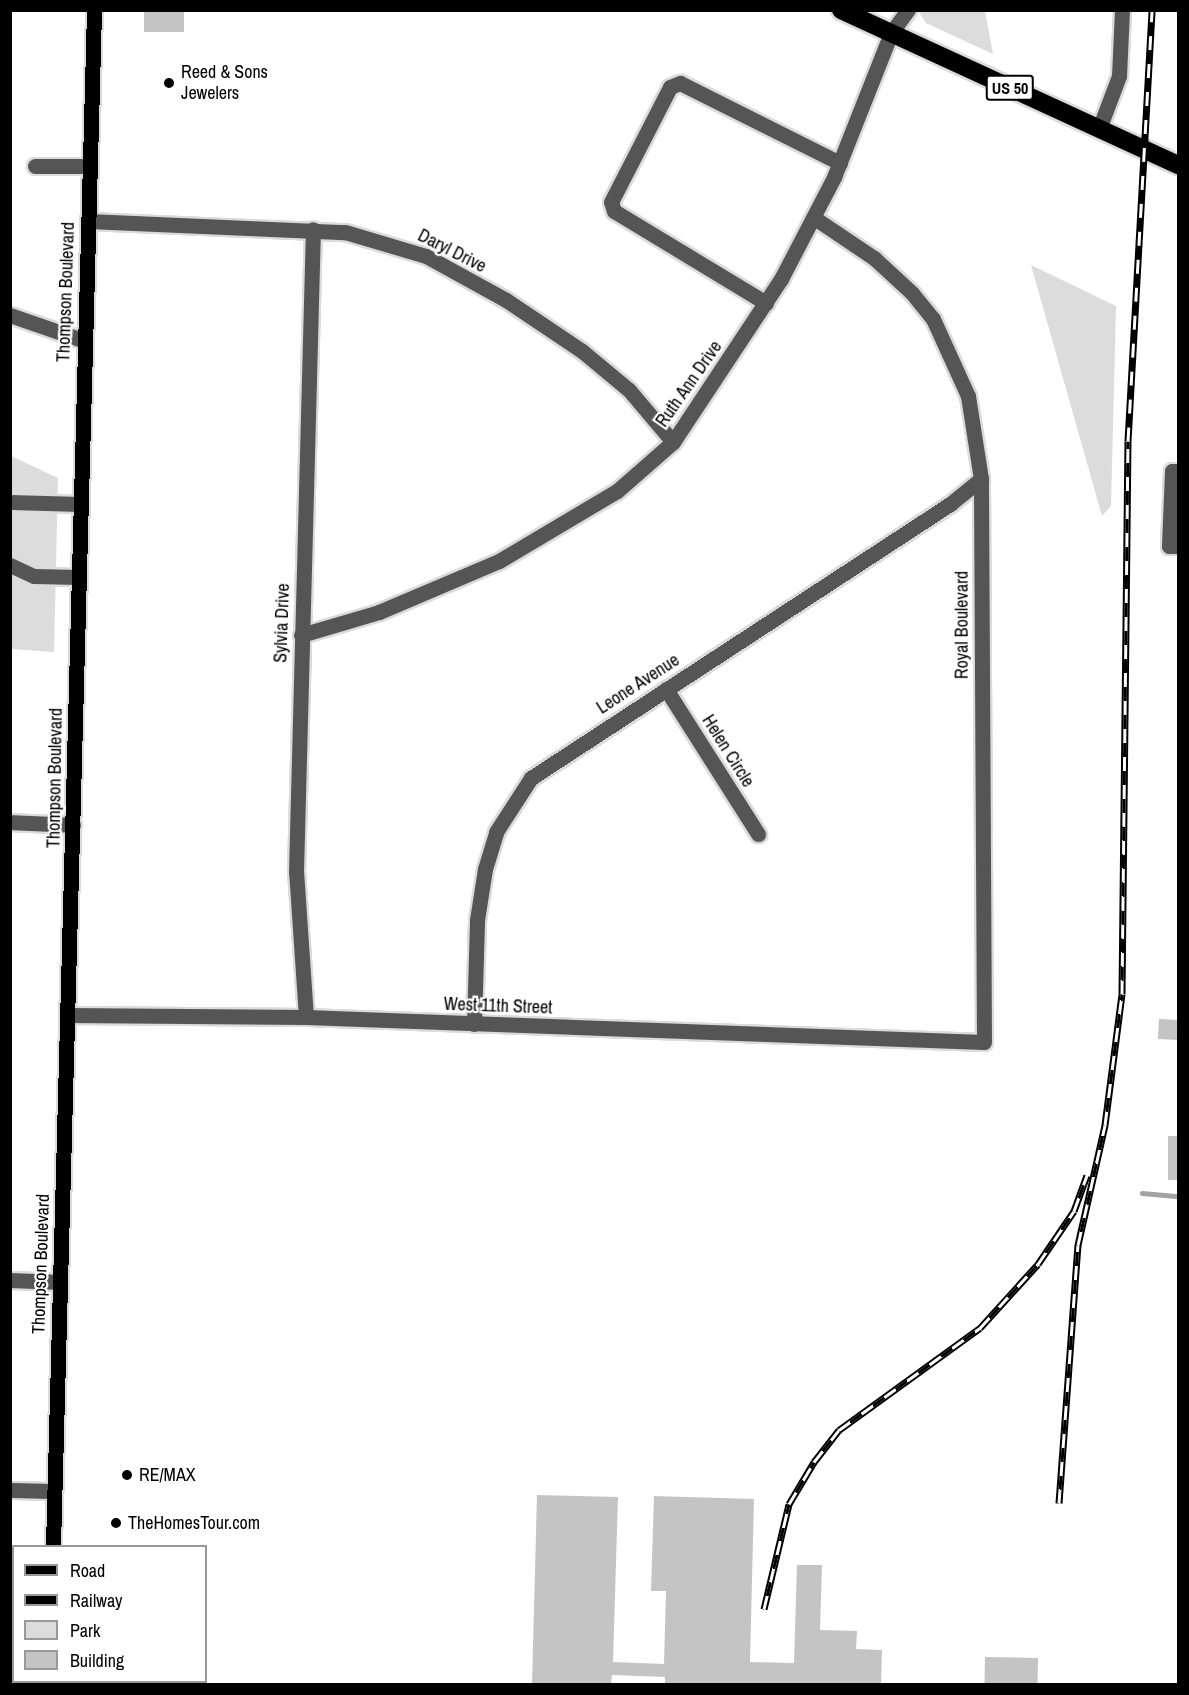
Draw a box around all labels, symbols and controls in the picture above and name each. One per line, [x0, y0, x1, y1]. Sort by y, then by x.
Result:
place label: Reed & Sons Jewelers [181, 62, 268, 104]
road number: US 50 [984, 75, 1036, 101]
marker: Reed & Sons Jewelers [162, 76, 176, 90]
street label: Thompson Boulevard [53, 222, 79, 362]
street label: Daryl Drive [414, 225, 490, 277]
street label: Ruth Ann Drive [651, 336, 727, 432]
street label: Royal Boulevard [951, 571, 973, 679]
street label: Sylvia Drive [270, 583, 294, 663]
street label: Leone Avenue [592, 649, 684, 719]
street label: Thompson Boulevard [43, 708, 67, 848]
street label: Helen Circle [697, 711, 759, 791]
street label: West 11th Street [443, 993, 553, 1019]
street label: Thompson Boulevard [28, 1194, 54, 1334]
place label: RE/MAX [139, 1464, 196, 1486]
marker: RE/MAX [120, 1468, 134, 1482]
place label: TheHomesTour.com [128, 1512, 260, 1534]
marker: TheHomesTour.com [109, 1516, 123, 1530]
legend [12, 1545, 207, 1683]
text: Road [70, 1558, 105, 1583]
text: Railway [70, 1588, 123, 1613]
text: Park [70, 1618, 100, 1643]
text: Building [70, 1648, 124, 1673]

